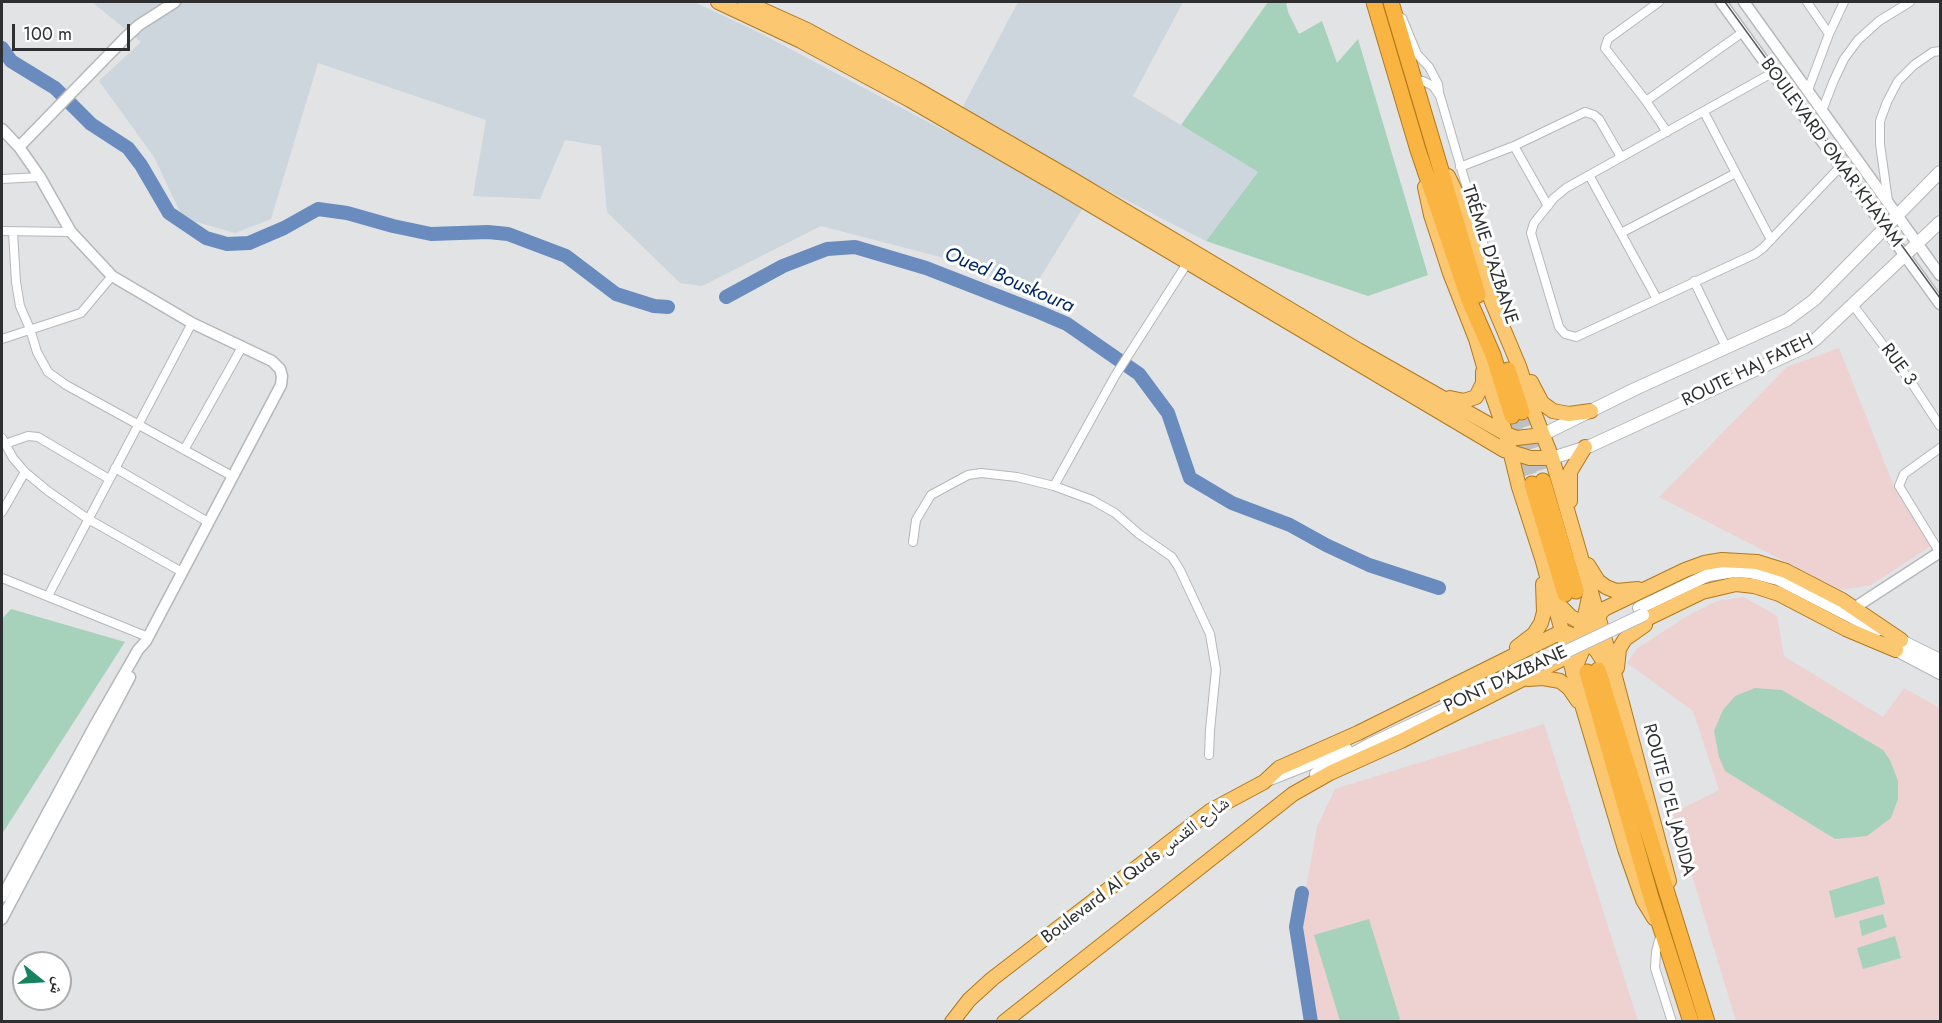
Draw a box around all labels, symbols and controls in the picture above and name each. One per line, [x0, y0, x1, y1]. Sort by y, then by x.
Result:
scale bar [15, 12, 134, 50]
text: 100 m [23, 21, 72, 47]
street label: BOULEVARD OMAR KHAYAM [1755, 55, 1907, 251]
street label: TRÉMIE D'AZBANE [1456, 183, 1522, 327]
water label: Oued Bouskoura [940, 243, 1078, 319]
street label: ROUTE HAJ FATEH [1679, 330, 1817, 412]
street label: RUE 3 [1876, 340, 1920, 390]
street label: PONT D'AZBANE [1441, 642, 1571, 718]
street label: ROUTE D'EL JADIDA [1637, 722, 1699, 878]
street label: Boulevard Al Quds شارع القدس [1038, 793, 1234, 949]
north arrow [12, 951, 72, 1011]
text: ش [44, 974, 71, 998]

